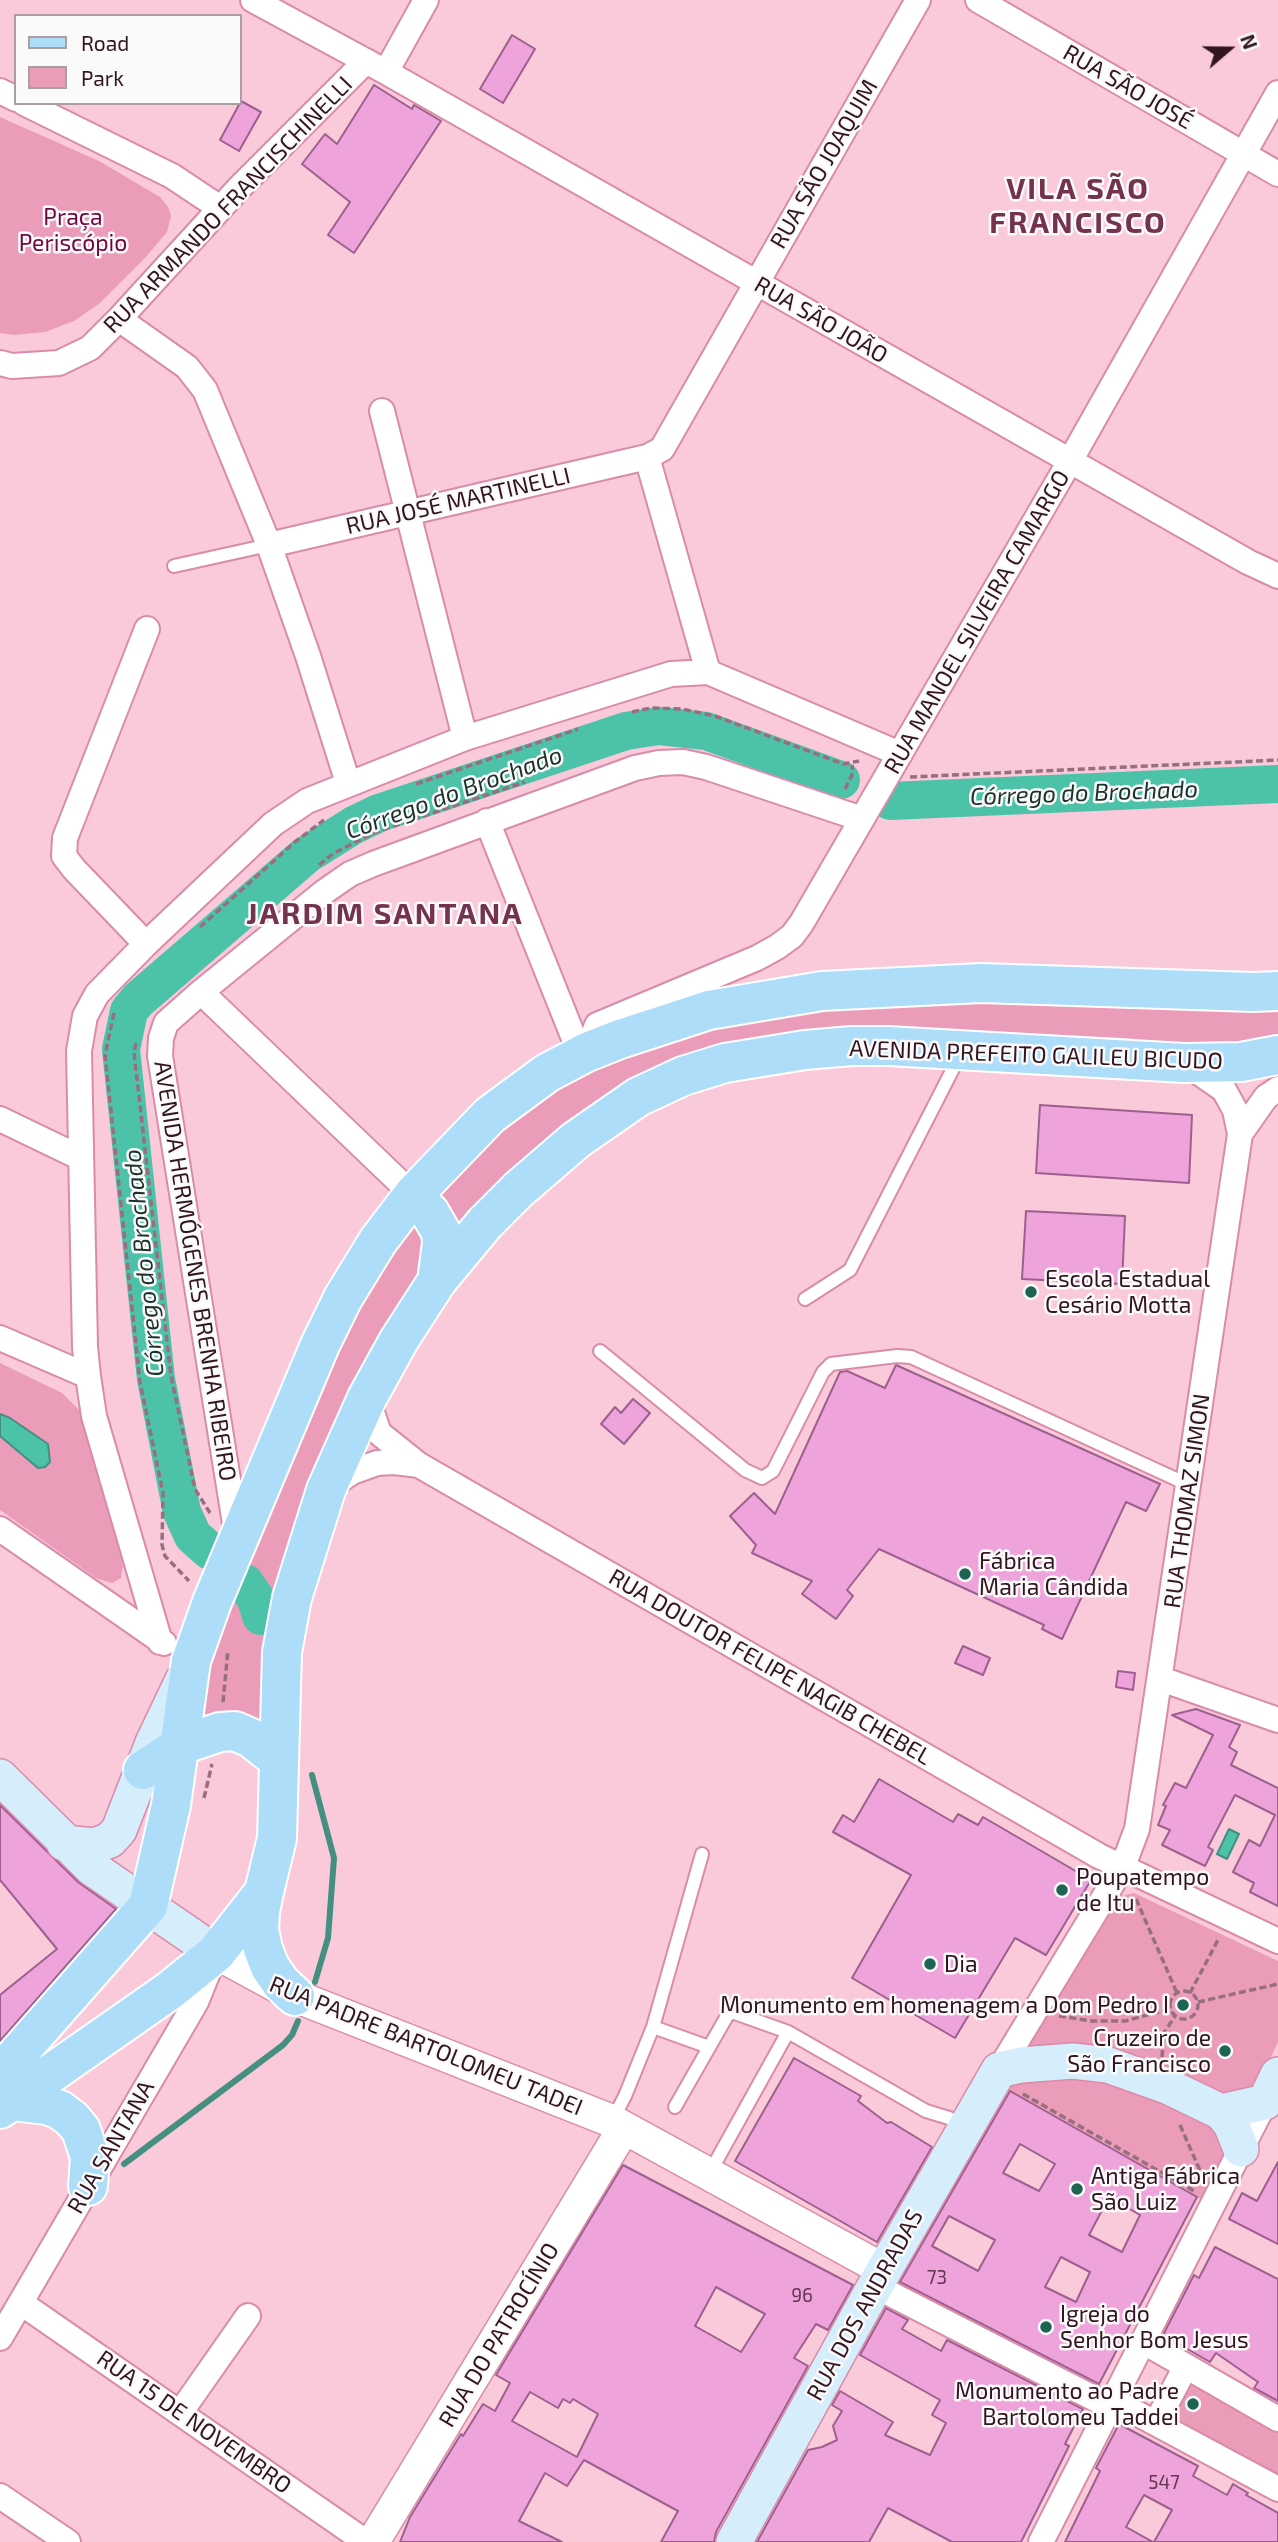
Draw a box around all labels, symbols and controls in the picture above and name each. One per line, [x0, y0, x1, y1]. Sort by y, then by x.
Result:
legend [14, 14, 242, 105]
north arrow [1194, 14, 1264, 84]
text: Road [81, 30, 129, 55]
text: N [1236, 31, 1262, 52]
street label: RUA SÃO JOSÉ [1058, 39, 1198, 135]
text: Park [81, 65, 124, 90]
street label: RUA ARMANDO FRANCISCHINELLI [98, 71, 358, 339]
street label: RUA SÃO JOAQUIM [764, 75, 884, 253]
district label: VILA SÃO FRANCISCO [990, 171, 1166, 242]
park label: Praça Periscópio [19, 203, 127, 257]
street label: RUA SÃO JOÃO [750, 271, 892, 369]
street label: RUA JOSÉ MARTINELLI [343, 462, 573, 540]
street label: RUA MANOEL SILVEIRA CAMARGO [879, 465, 1075, 779]
water label: Córrego do Brochado [342, 740, 566, 846]
water label: Córrego do Brochado [969, 775, 1199, 811]
district label: JARDIM SANTANA [248, 896, 522, 932]
street label: AVENIDA PREFEITO GALILEU BICUDO [849, 1035, 1223, 1075]
street label: AVENIDA HERMÓGENES BRENHA RIBEIRO [148, 1059, 242, 1483]
water label: Córrego do Brochado [118, 1148, 170, 1378]
place label: Escola Estadual Cesário Motta [1045, 1265, 1210, 1319]
marker: Escola Estadual Cesário Motta [1023, 1284, 1039, 1300]
street label: RUA THOMAZ SIMON [1158, 1392, 1216, 1610]
place label: Fábrica Maria Cândida [979, 1547, 1128, 1601]
street label: RUA DOUTOR FELIPE NAGIB CHEBEL [604, 1563, 936, 1771]
marker: Fábrica Maria Cândida [957, 1566, 973, 1582]
place label: Poupatempo de Itu [1076, 1863, 1209, 1917]
marker: Poupatempo de Itu [1054, 1882, 1070, 1898]
place label: Dia [944, 1950, 978, 1978]
marker: Dia [922, 1956, 938, 1972]
street label: RUA PADRE BARTOLOMEU TADEI [265, 1970, 587, 2122]
place label: Monumento em homenagem a Dom Pedro I [720, 1991, 1169, 2019]
marker: Monumento em homenagem a Dom Pedro I [1175, 1997, 1191, 2013]
place label: Cruzeiro de São Francisco [1067, 2024, 1211, 2078]
marker: Cruzeiro de São Francisco [1217, 2043, 1233, 2059]
street label: RUA SANTANA [62, 2076, 160, 2218]
place label: Antiga Fábrica São Luiz [1091, 2162, 1240, 2216]
marker: Antiga Fábrica São Luiz [1069, 2181, 1085, 2197]
street label: RUA DOS ANDRADAS [801, 2205, 929, 2405]
street label: RUA DO PATROCÍNIO [433, 2238, 565, 2432]
house number: 73 [927, 2267, 947, 2289]
house number: 96 [791, 2285, 813, 2307]
place label: Igreja do Senhor Bom Jesus [1060, 2300, 1249, 2354]
marker: Igreja do Senhor Bom Jesus [1038, 2319, 1054, 2335]
street label: RUA 15 DE NOVEMBRO [91, 2344, 297, 2500]
place label: Monumento ao Padre Bartolomeu Taddei [955, 2377, 1179, 2431]
marker: Monumento ao Padre Bartolomeu Taddei [1185, 2396, 1201, 2412]
house number: 547 [1148, 2472, 1180, 2494]

